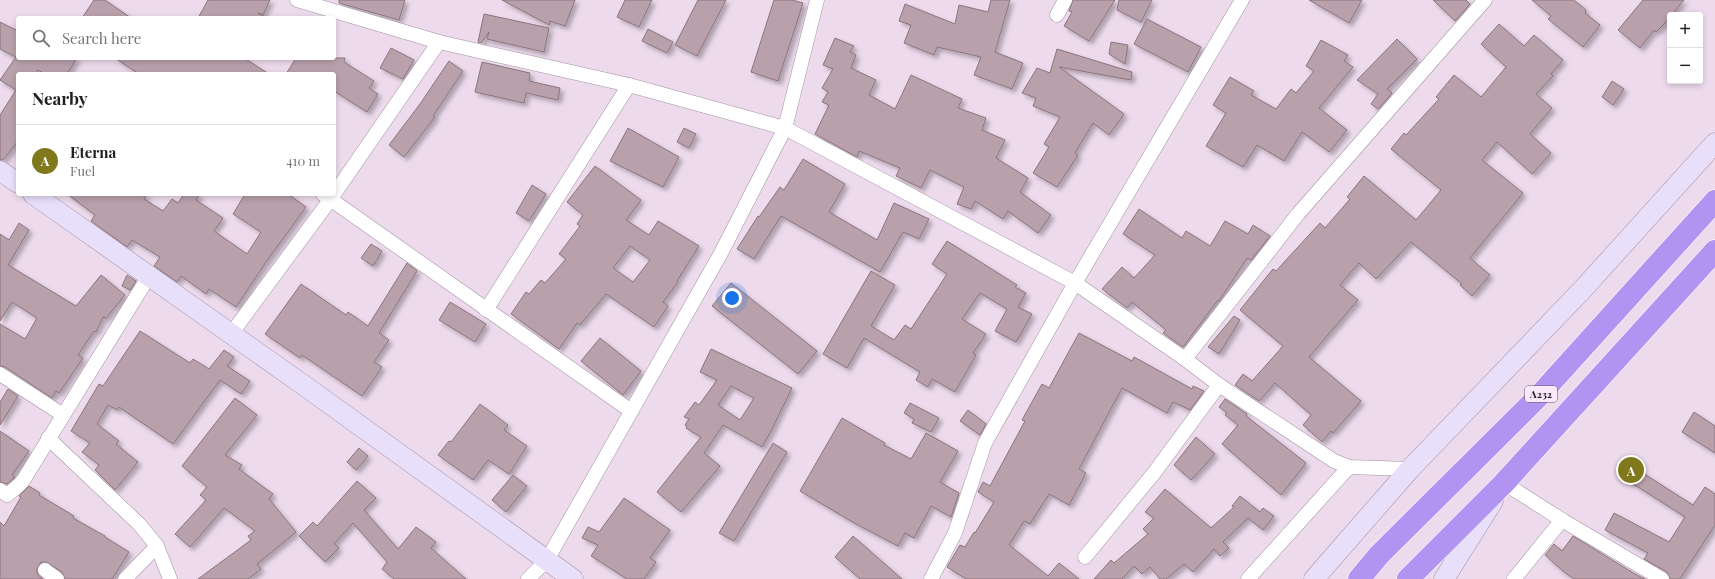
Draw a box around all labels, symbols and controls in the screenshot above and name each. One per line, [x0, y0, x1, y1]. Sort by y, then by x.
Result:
map controls [1667, 12, 1703, 84]
button: + [1667, 12, 1703, 48]
search box [16, 16, 336, 60]
icon: search [30, 27, 52, 49]
text: Search here [62, 28, 141, 48]
button: − [1667, 48, 1703, 84]
text: Nearby [32, 87, 87, 109]
text: Eterna [70, 142, 116, 162]
text: A [41, 152, 49, 169]
text: 410 m [286, 152, 320, 169]
text: Fuel [70, 162, 95, 179]
your location [722, 288, 742, 308]
road number: A232 [1525, 386, 1557, 402]
pin: A [1618, 455, 1644, 485]

